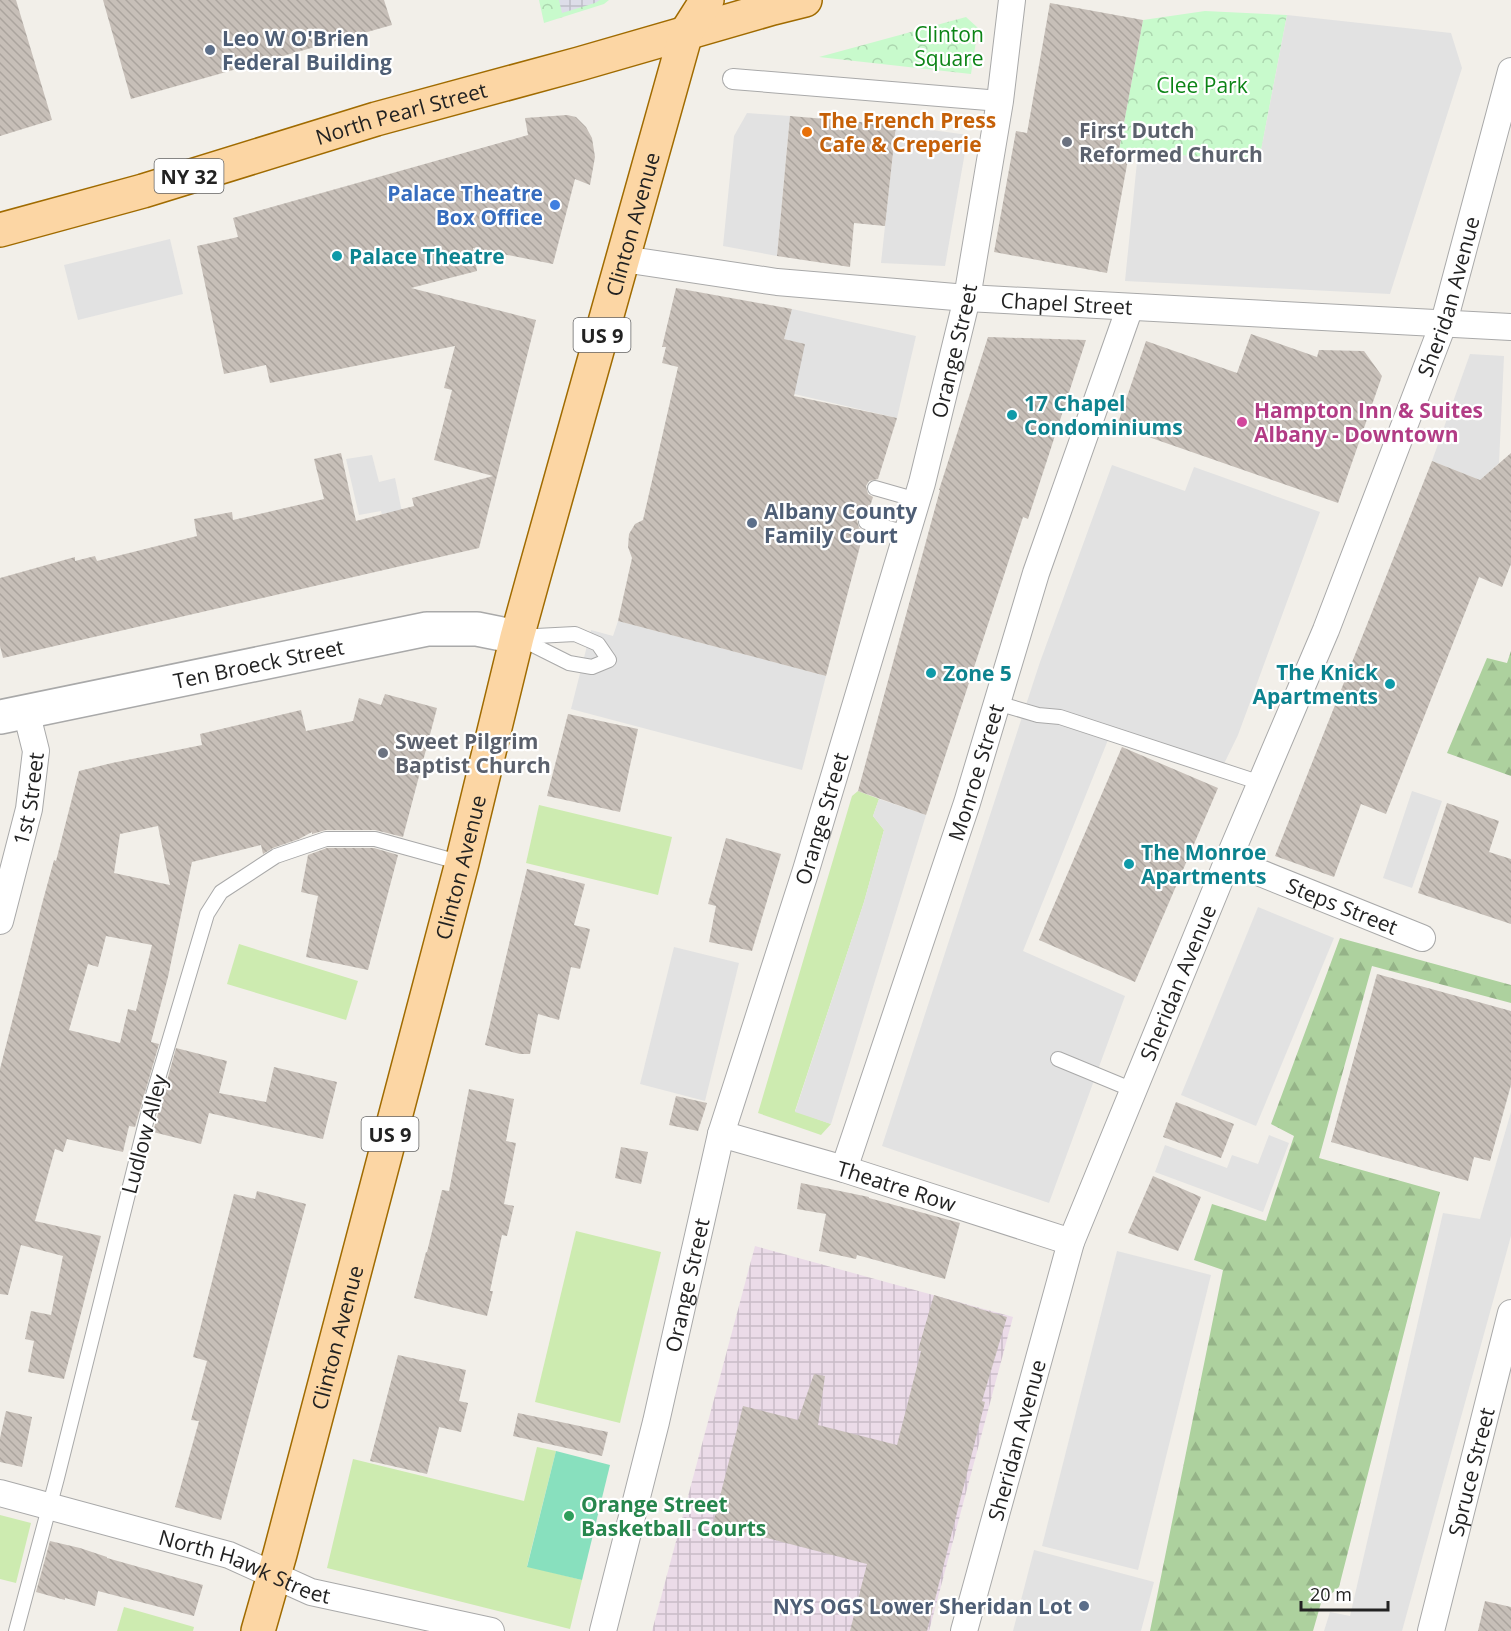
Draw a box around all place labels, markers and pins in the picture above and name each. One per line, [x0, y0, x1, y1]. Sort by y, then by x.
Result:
place label: Leo W O'Brien Federal Building [222, 24, 392, 76]
marker: Leo W O'Brien Federal Building [203, 43, 217, 57]
place label: The French Press Cafe & Creperie [819, 106, 996, 158]
place label: First Dutch Reformed Church [1079, 116, 1263, 168]
marker: The French Press Cafe & Creperie [800, 125, 814, 139]
marker: First Dutch Reformed Church [1060, 135, 1074, 149]
place label: Palace Theatre Box Office [387, 179, 543, 231]
marker: Palace Theatre Box Office [548, 198, 562, 212]
place label: Palace Theatre [349, 242, 505, 270]
marker: Palace Theatre [330, 249, 344, 263]
place label: 17 Chapel Condominiums [1024, 389, 1183, 441]
place label: Hampton Inn & Suites Albany - Downtown [1254, 396, 1483, 448]
marker: 17 Chapel Condominiums [1005, 408, 1019, 422]
marker: Hampton Inn & Suites Albany - Downtown [1235, 415, 1249, 429]
place label: Albany County Family Court [764, 497, 917, 549]
marker: Albany County Family Court [745, 516, 759, 530]
place label: The Knick Apartments [1253, 658, 1379, 710]
place label: Zone 5 [943, 659, 1012, 687]
marker: Zone 5 [924, 666, 938, 680]
marker: The Knick Apartments [1383, 677, 1397, 691]
place label: Sweet Pilgrim Baptist Church [395, 727, 551, 779]
marker: Sweet Pilgrim Baptist Church [376, 746, 390, 760]
place label: The Monroe Apartments [1141, 838, 1267, 890]
marker: The Monroe Apartments [1122, 857, 1136, 871]
place label: Orange Street Basketball Courts [581, 1490, 766, 1542]
marker: Orange Street Basketball Courts [562, 1509, 576, 1523]
place label: NYS OGS Lower Sheridan Lot [773, 1592, 1072, 1620]
marker: NYS OGS Lower Sheridan Lot [1077, 1599, 1091, 1613]

